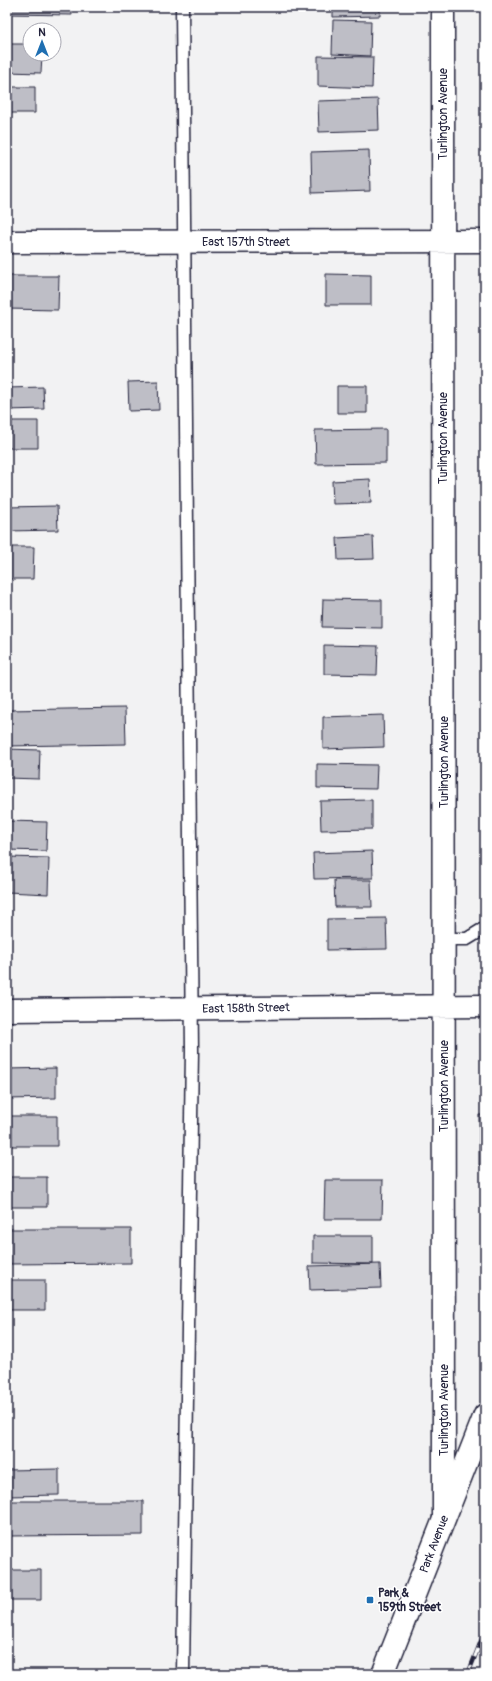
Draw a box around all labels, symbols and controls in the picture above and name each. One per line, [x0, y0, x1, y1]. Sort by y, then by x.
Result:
north arrow [22, 22, 62, 62]
text: N [38, 26, 46, 39]
street label: Turlington Avenue [436, 68, 451, 160]
street label: East 157th Street [202, 235, 290, 250]
street label: Turlington Avenue [436, 392, 451, 484]
street label: Turlington Avenue [437, 716, 452, 808]
street label: East 158th Street [202, 1000, 290, 1017]
street label: Turlington Avenue [437, 1040, 452, 1132]
street label: Turlington Avenue [437, 1364, 452, 1456]
street label: Park Avenue [417, 1513, 452, 1575]
place label: Park & 159th Street [378, 1586, 442, 1615]
marker: Park & 159th Street [365, 1595, 375, 1605]

